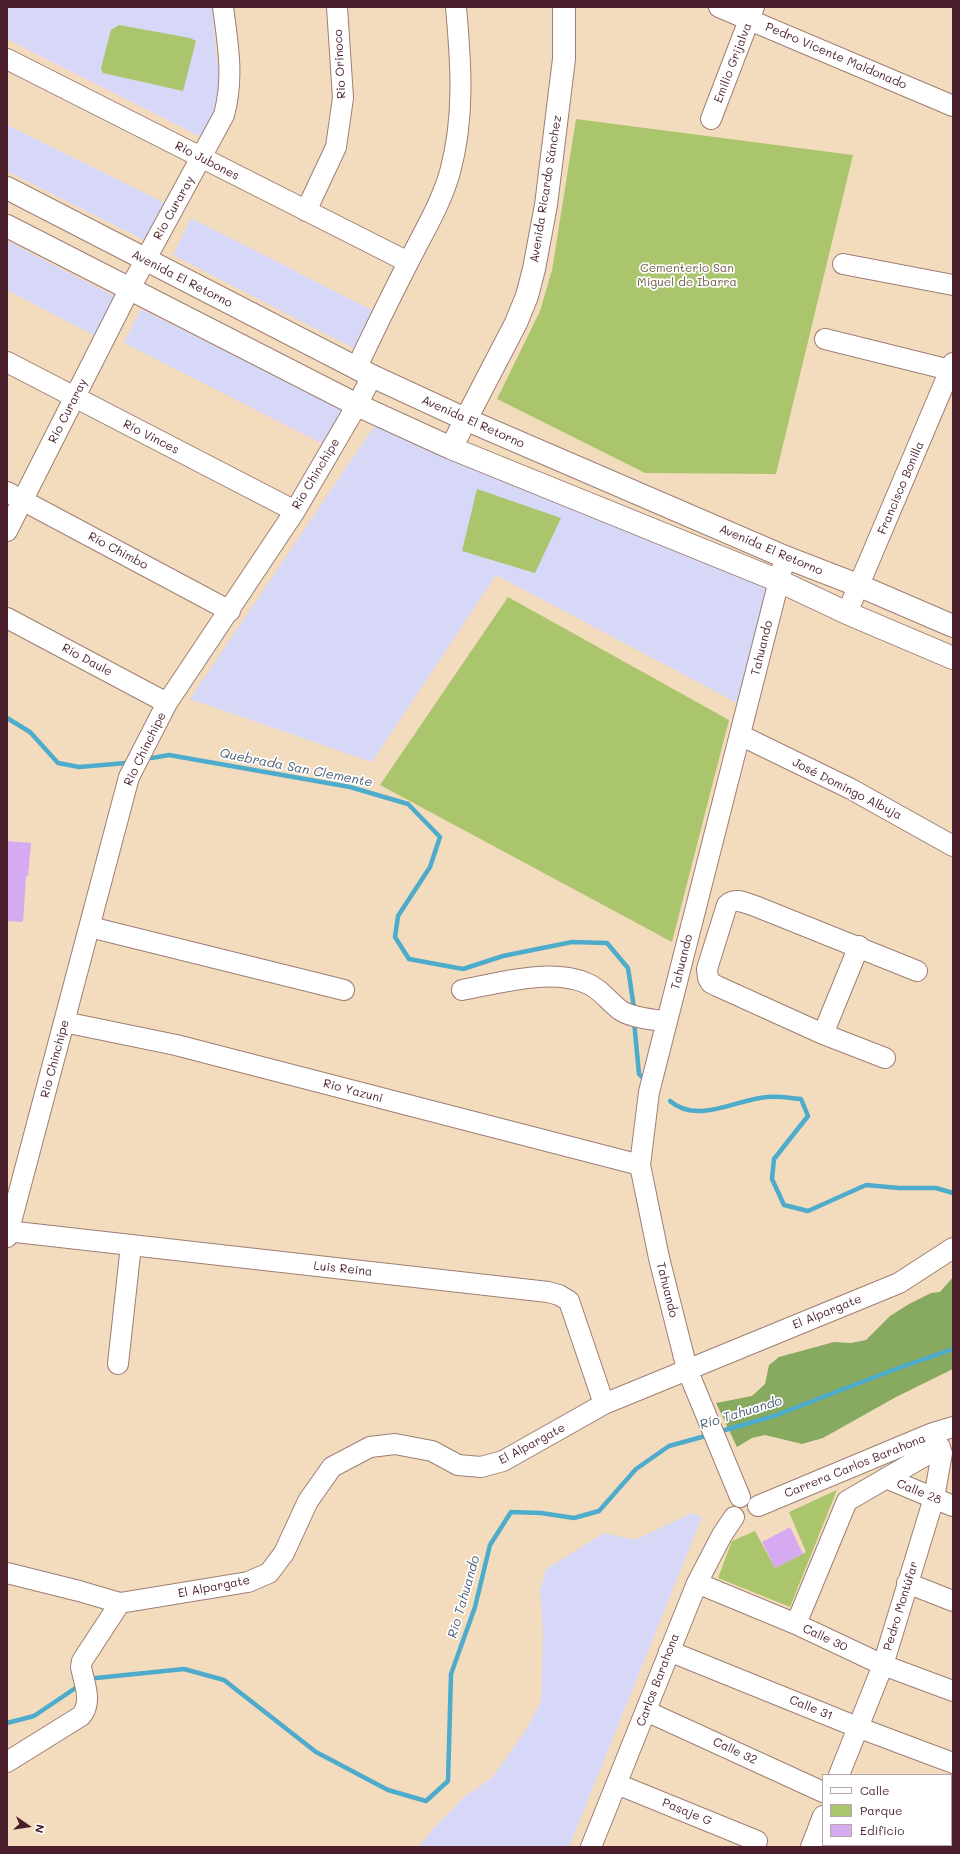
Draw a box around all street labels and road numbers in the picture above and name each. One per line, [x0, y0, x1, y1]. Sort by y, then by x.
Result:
street label: Pedro Vicente Maldonado [763, 20, 909, 92]
street label: Emilio Grijalva [711, 21, 755, 105]
street label: Rio Orinoco [331, 29, 349, 99]
street label: Avenida Ricardo Sánchez [527, 114, 565, 264]
street label: Rio Jubones [172, 139, 242, 183]
street label: Rio Curaray [151, 174, 197, 242]
street label: Avenida El Retorno [129, 247, 235, 311]
street label: Río Curaray [46, 376, 90, 446]
street label: Avenida El Retorno [419, 393, 527, 451]
street label: Río Vinces [121, 417, 181, 457]
street label: Rio Chinchipe [289, 436, 343, 512]
street label: Francisco Bonilla [875, 439, 927, 537]
street label: Avenida El Retorno [717, 522, 825, 578]
street label: Río Chimbo [86, 529, 150, 573]
street label: Tahuando [748, 619, 776, 677]
street label: Río Daule [59, 641, 115, 679]
street label: Rio Chinchipe [121, 710, 169, 788]
street label: José Domingo Albuja [790, 755, 904, 823]
street label: Tahuando [668, 933, 696, 991]
street label: Rio Chinchipe [38, 1018, 72, 1100]
street label: Rio Yazuni [322, 1076, 384, 1106]
street label: Luis Reina [313, 1259, 373, 1279]
street label: Tahuando [653, 1261, 681, 1319]
street label: El Alpargate [790, 1292, 864, 1332]
street label: El Alpargate [496, 1420, 568, 1468]
street label: Carrera Carlos Barahona [782, 1431, 928, 1501]
street label: Calle 28 [894, 1476, 944, 1508]
street label: Pedro Montúfar [881, 1560, 921, 1652]
street label: El Alpargate [177, 1573, 251, 1601]
street label: Calle 30 [800, 1621, 850, 1655]
street label: Carlos Barahona [634, 1632, 682, 1728]
street label: Calle 31 [787, 1693, 835, 1723]
street label: Calle 32 [711, 1735, 759, 1767]
street label: Pasaje G [660, 1796, 714, 1828]

